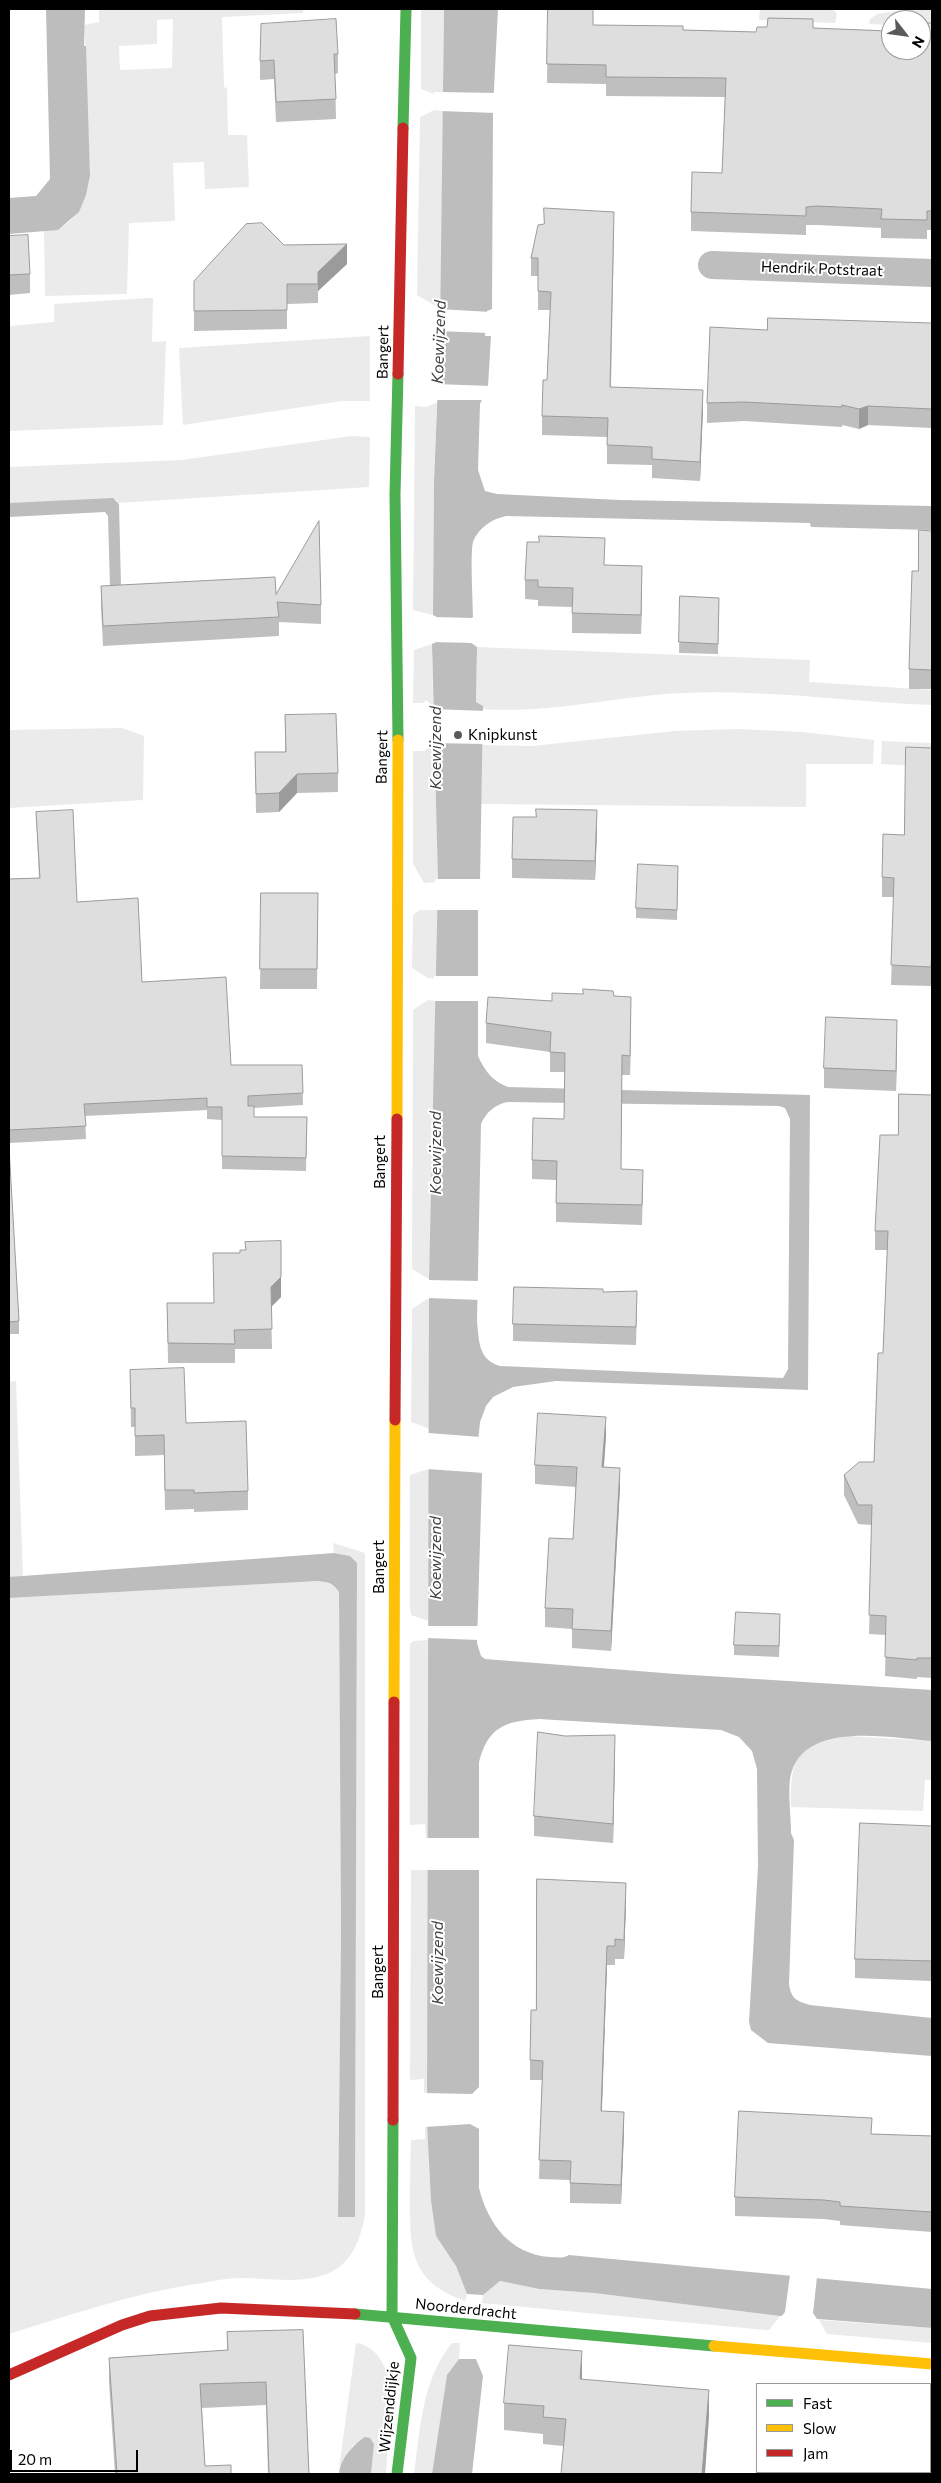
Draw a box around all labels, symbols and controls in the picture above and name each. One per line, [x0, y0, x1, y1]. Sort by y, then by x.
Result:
north arrow [881, 10, 931, 60]
text: N [909, 33, 929, 51]
street label: Hendrik Potstraat [761, 258, 883, 280]
water label: Koewijzend [428, 300, 450, 384]
street label: Bangert [374, 325, 392, 379]
water label: Koewijzend [426, 706, 446, 790]
place label: Knipkunst [468, 726, 537, 744]
marker: Knipkunst [452, 729, 464, 741]
street label: Bangert [373, 730, 391, 784]
water label: Koewijzend [426, 1111, 446, 1195]
street label: Bangert [371, 1135, 389, 1189]
water label: Koewijzend [426, 1516, 446, 1600]
street label: Bangert [370, 1540, 388, 1594]
water label: Koewijzend [428, 1921, 448, 2005]
street label: Bangert [369, 1945, 387, 1999]
street label: Noorderdracht [414, 2295, 518, 2323]
street label: Wijzenddijkje [375, 2360, 403, 2454]
legend [756, 2383, 931, 2473]
text: Fast [803, 2394, 832, 2412]
text: Slow [803, 2419, 836, 2437]
scale bar [12, 2440, 140, 2472]
text: Jam [803, 2444, 828, 2462]
text: 20 m [18, 2450, 52, 2468]

